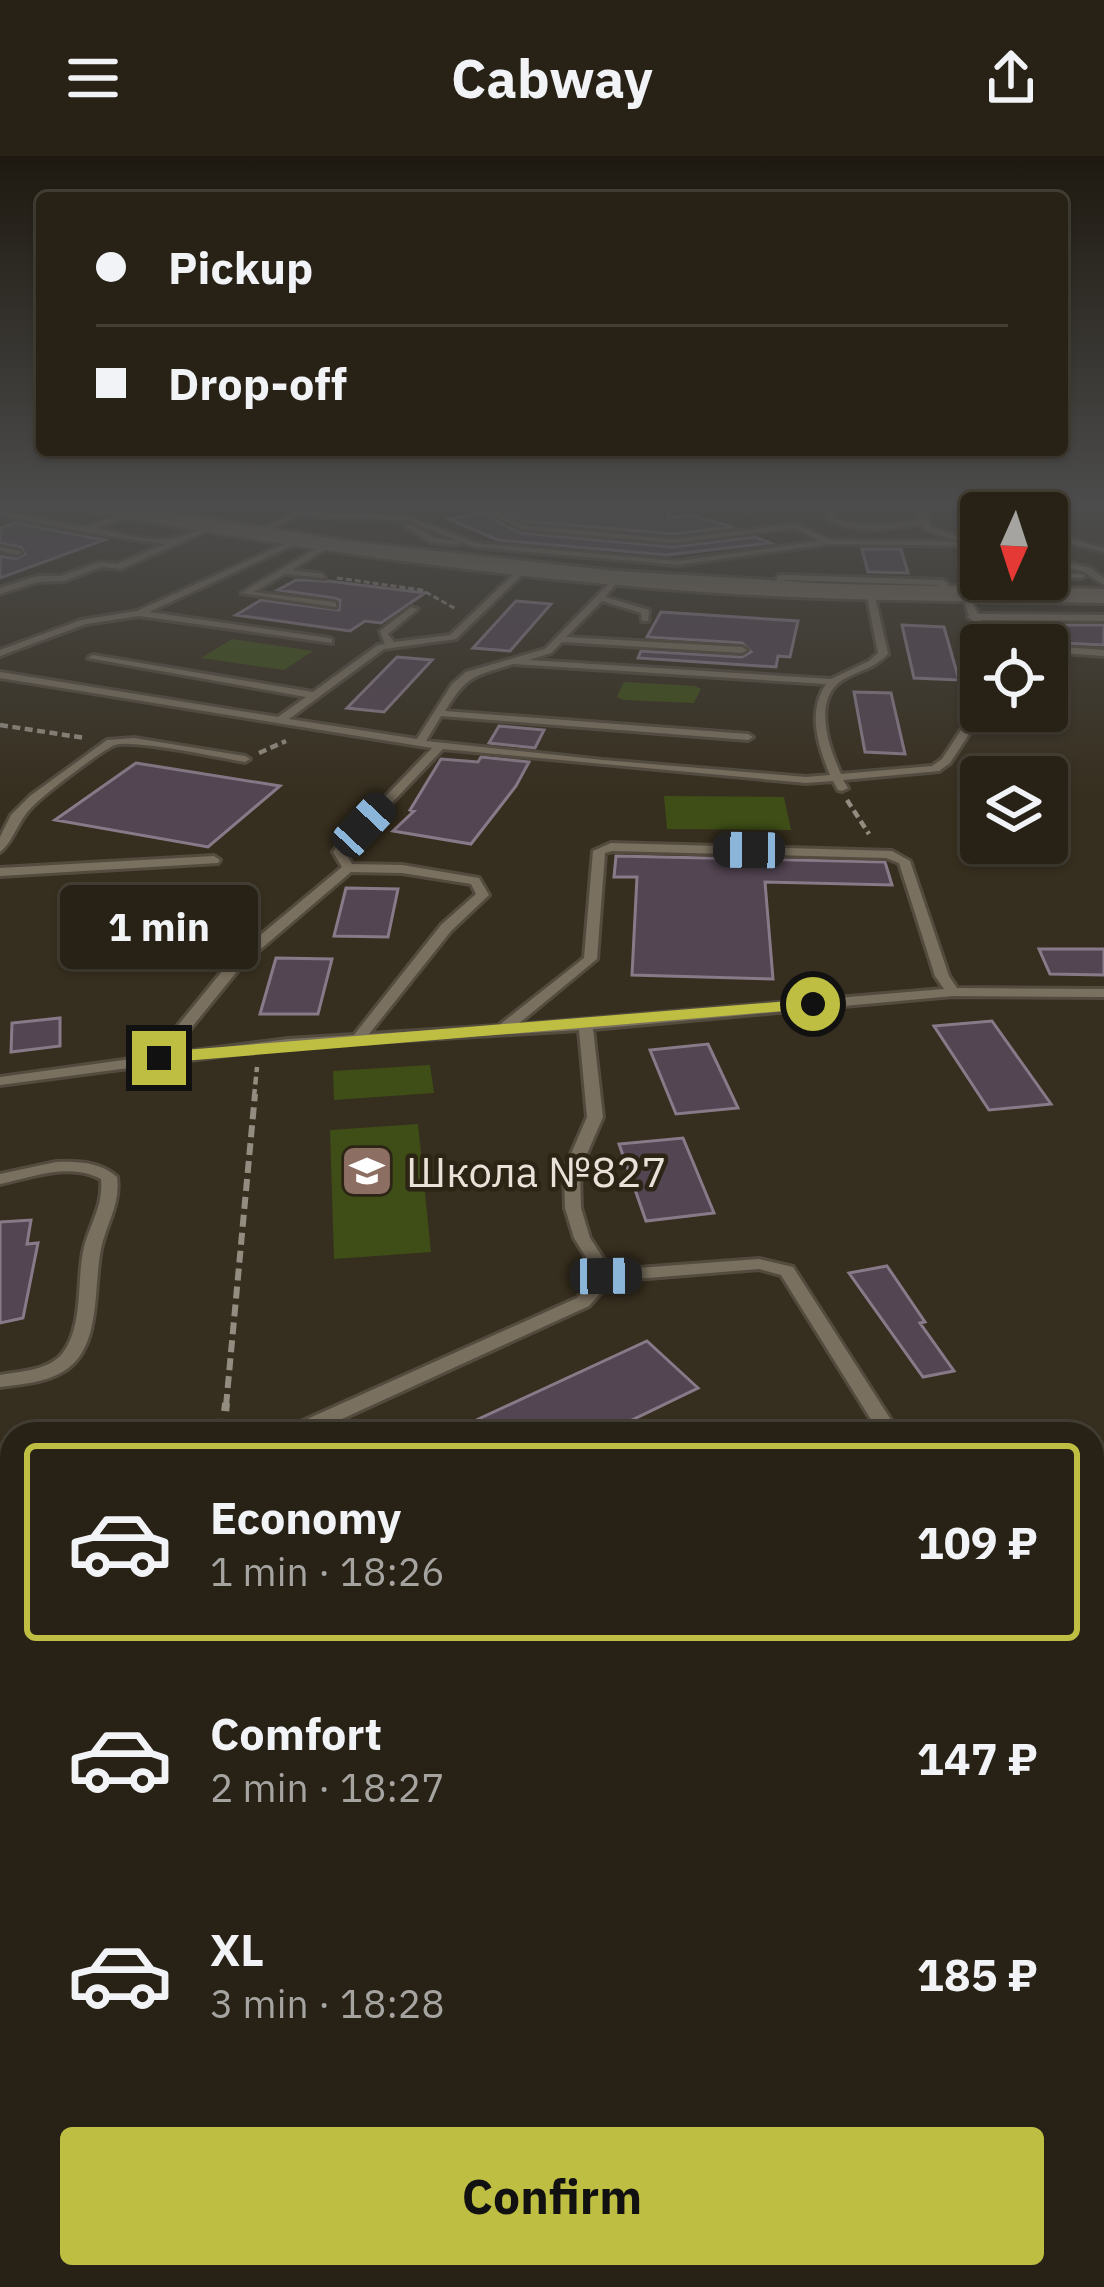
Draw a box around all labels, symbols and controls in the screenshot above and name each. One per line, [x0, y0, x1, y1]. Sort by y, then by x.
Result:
text: Cabway [451, 43, 653, 113]
icon: menu [60, 45, 126, 111]
icon: share [978, 45, 1044, 111]
text: Pickup [168, 238, 313, 296]
text: Drop-off [168, 354, 347, 412]
north arrow [960, 492, 1068, 600]
map controls [960, 492, 1068, 864]
button: locate [960, 624, 1068, 732]
button: layers [960, 756, 1068, 864]
car [326, 786, 402, 864]
car [713, 831, 785, 869]
callout: 1 min [60, 884, 258, 968]
text: 1 min [108, 901, 210, 952]
route start [786, 977, 840, 1031]
route end [132, 1031, 186, 1085]
school or university icon: Школа №827 [339, 1143, 395, 1199]
place label: Школа №827 [406, 1144, 667, 1199]
car [570, 1257, 642, 1295]
icon: car [66, 1488, 174, 1596]
text: Economy [210, 1488, 401, 1546]
text: 109 ₽ [917, 1513, 1038, 1571]
text: 1 min · 18:26 [210, 1546, 445, 1597]
icon: car [66, 1704, 174, 1812]
text: Comfort [210, 1704, 382, 1762]
text: 147 ₽ [917, 1729, 1038, 1787]
text: 2 min · 18:27 [210, 1762, 445, 1813]
icon: car [66, 1920, 174, 2028]
text: XL [210, 1920, 264, 1978]
text: 185 ₽ [917, 1945, 1038, 2003]
text: 3 min · 18:28 [210, 1978, 445, 2029]
button: Confirm [60, 2127, 1044, 2265]

